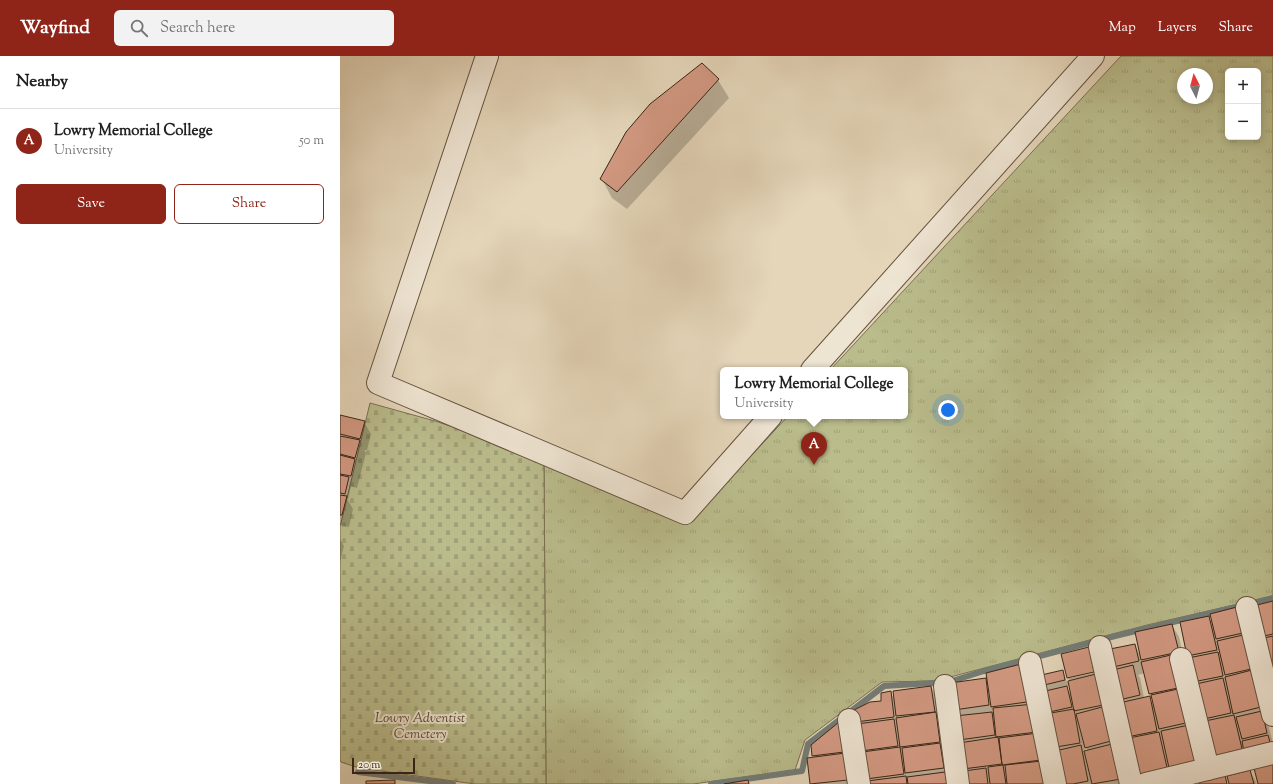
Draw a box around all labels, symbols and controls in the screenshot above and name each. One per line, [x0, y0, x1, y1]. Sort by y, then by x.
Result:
search box [114, 10, 394, 46]
text: Wayfind [20, 15, 90, 42]
icon: search [128, 17, 150, 39]
text: Search here [160, 18, 235, 39]
text: Map [1109, 18, 1136, 38]
text: Layers [1158, 18, 1196, 38]
text: Share [1218, 18, 1253, 38]
north arrow [1177, 68, 1213, 104]
map controls [1225, 68, 1261, 140]
button: + [1225, 68, 1261, 104]
text: Nearby [16, 70, 68, 94]
button: − [1225, 104, 1261, 140]
text: Lowry Memorial College [54, 121, 213, 142]
text: A [24, 132, 34, 150]
text: 50 m [299, 132, 324, 150]
text: University [54, 142, 113, 160]
button: Save [16, 184, 166, 224]
button: Share [174, 184, 324, 224]
popup [720, 367, 908, 419]
text: Lowry Memorial College [735, 374, 893, 395]
text: University [735, 395, 794, 413]
your location [938, 400, 958, 420]
pin: A [801, 432, 827, 465]
park label: Lowry Adventist Cemetery [375, 709, 465, 745]
scale bar [352, 756, 415, 775]
text: 20 m [358, 757, 380, 773]

